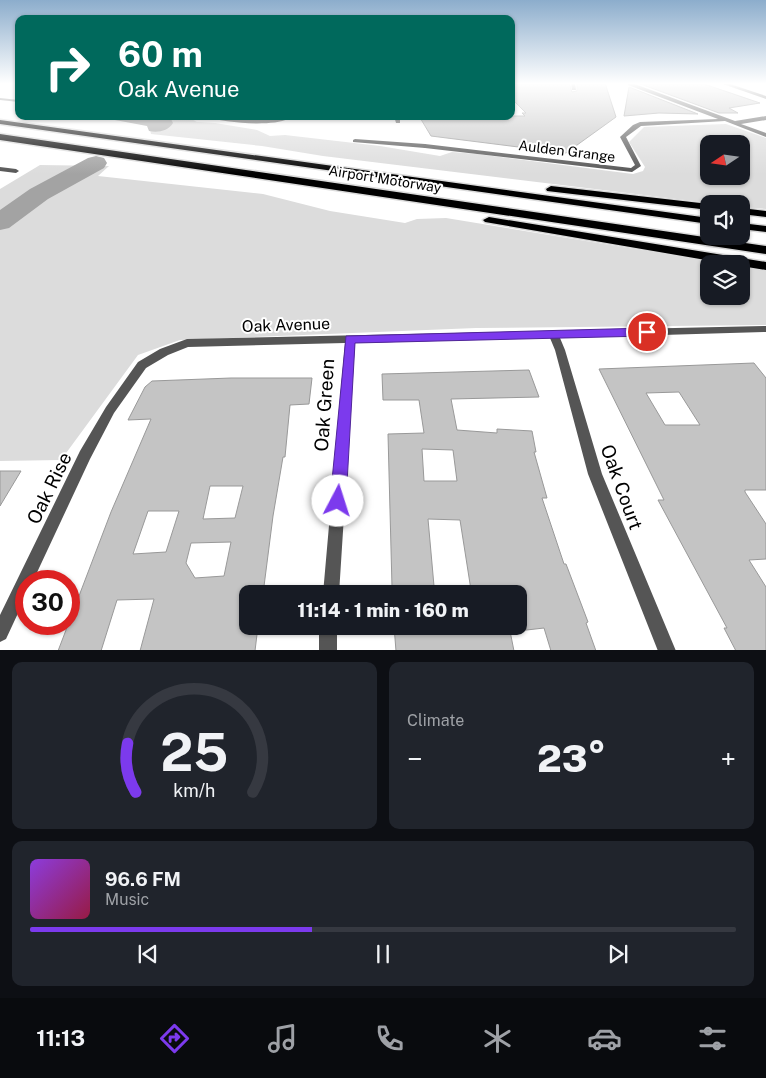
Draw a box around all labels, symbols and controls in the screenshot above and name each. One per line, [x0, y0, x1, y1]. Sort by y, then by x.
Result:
text: 60 m [118, 34, 203, 75]
icon: right [35, 35, 100, 100]
text: Oak Avenue [118, 76, 239, 102]
north arrow [700, 135, 750, 185]
map controls [700, 135, 750, 305]
street label: Aulden Grange [518, 137, 616, 165]
street label: Airport Motorway [328, 162, 443, 196]
button: sound [700, 195, 750, 245]
button: layers [700, 255, 750, 305]
pin [626, 311, 668, 353]
street label: Oak Avenue [242, 314, 330, 336]
icon: arrive [633, 318, 661, 346]
street label: Oak Green [310, 358, 338, 452]
street label: Oak Court [596, 441, 648, 533]
street label: Oak Rise [22, 448, 76, 528]
position arrow [311, 474, 363, 526]
speed limit sign: 30 [15, 570, 80, 635]
text: 11:14 · 1 min · 160 m [297, 599, 469, 621]
text: Climate [407, 711, 464, 730]
text: 25 [160, 722, 229, 783]
text: 23° [537, 736, 606, 781]
text: − [407, 742, 423, 775]
text: + [720, 742, 736, 775]
text: km/h [173, 780, 216, 801]
text: 96.6 FM [105, 868, 181, 890]
text: Music [105, 890, 149, 909]
icon: previous [134, 940, 162, 968]
icon: pause [369, 940, 397, 968]
icon: next [604, 940, 632, 968]
icon: directions [157, 1021, 192, 1056]
icon: music [265, 1021, 300, 1056]
icon: phone [372, 1021, 407, 1056]
icon: climate [480, 1021, 515, 1056]
icon: car [587, 1021, 622, 1056]
icon: filters [695, 1021, 730, 1056]
text: 11:13 [36, 1025, 85, 1051]

